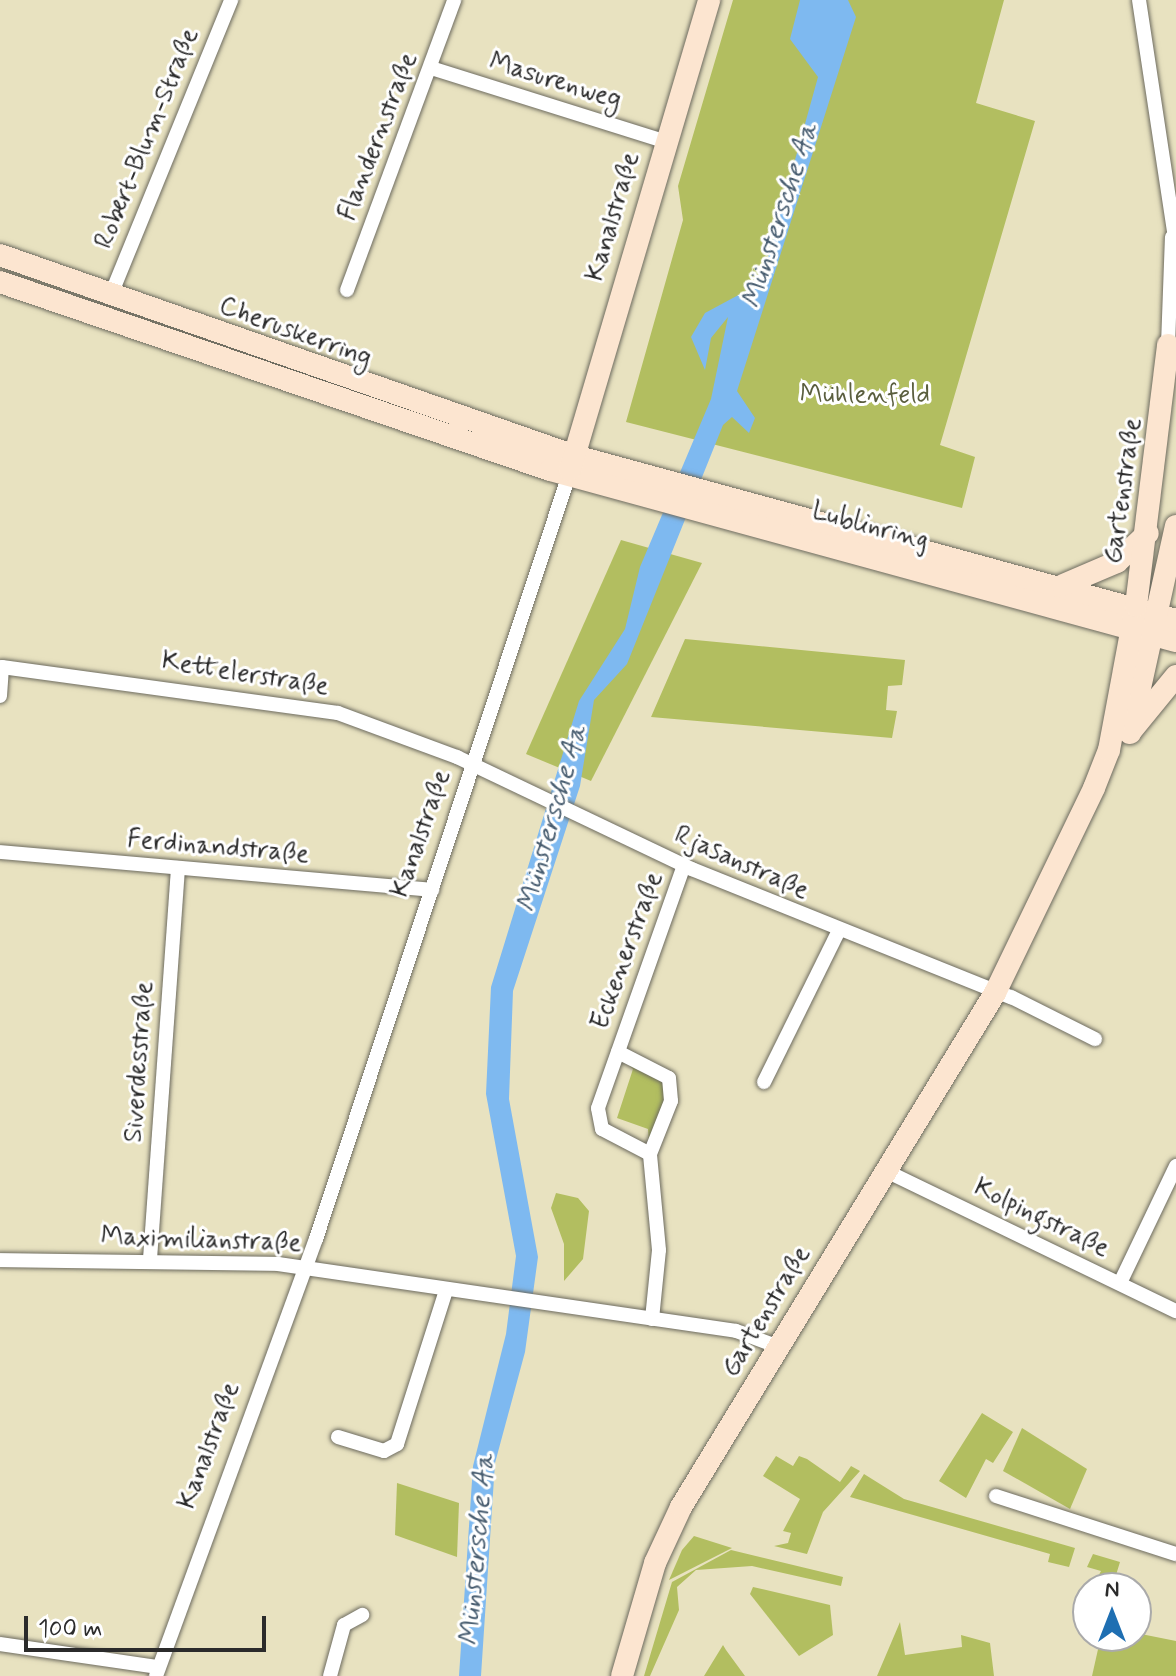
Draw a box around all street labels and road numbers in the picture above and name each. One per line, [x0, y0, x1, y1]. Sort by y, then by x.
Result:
street label: Robert-Blum-Straße [90, 24, 206, 254]
street label: Masurenweg [485, 47, 625, 117]
street label: Flandernstraße [333, 49, 425, 225]
street label: Kanalstraße [581, 149, 647, 285]
street label: Cheruskerring [215, 291, 375, 375]
street label: Gartenstraße [1098, 416, 1150, 566]
street label: Lublinring [808, 496, 932, 558]
street label: Kettelerstraße [159, 646, 331, 704]
street label: Kanalstraße [386, 766, 458, 902]
street label: Rjasanstraße [669, 820, 813, 908]
street label: Ferdinandstraße [126, 825, 310, 871]
street label: Eckenerstraße [585, 868, 671, 1034]
street label: Siverdesstraße [119, 980, 161, 1144]
street label: Kolpingstraße [968, 1173, 1114, 1265]
street label: Maximilianstraße [100, 1222, 302, 1260]
street label: Gartenstraße [716, 1241, 818, 1383]
street label: Kanalstraße [173, 1378, 247, 1514]

